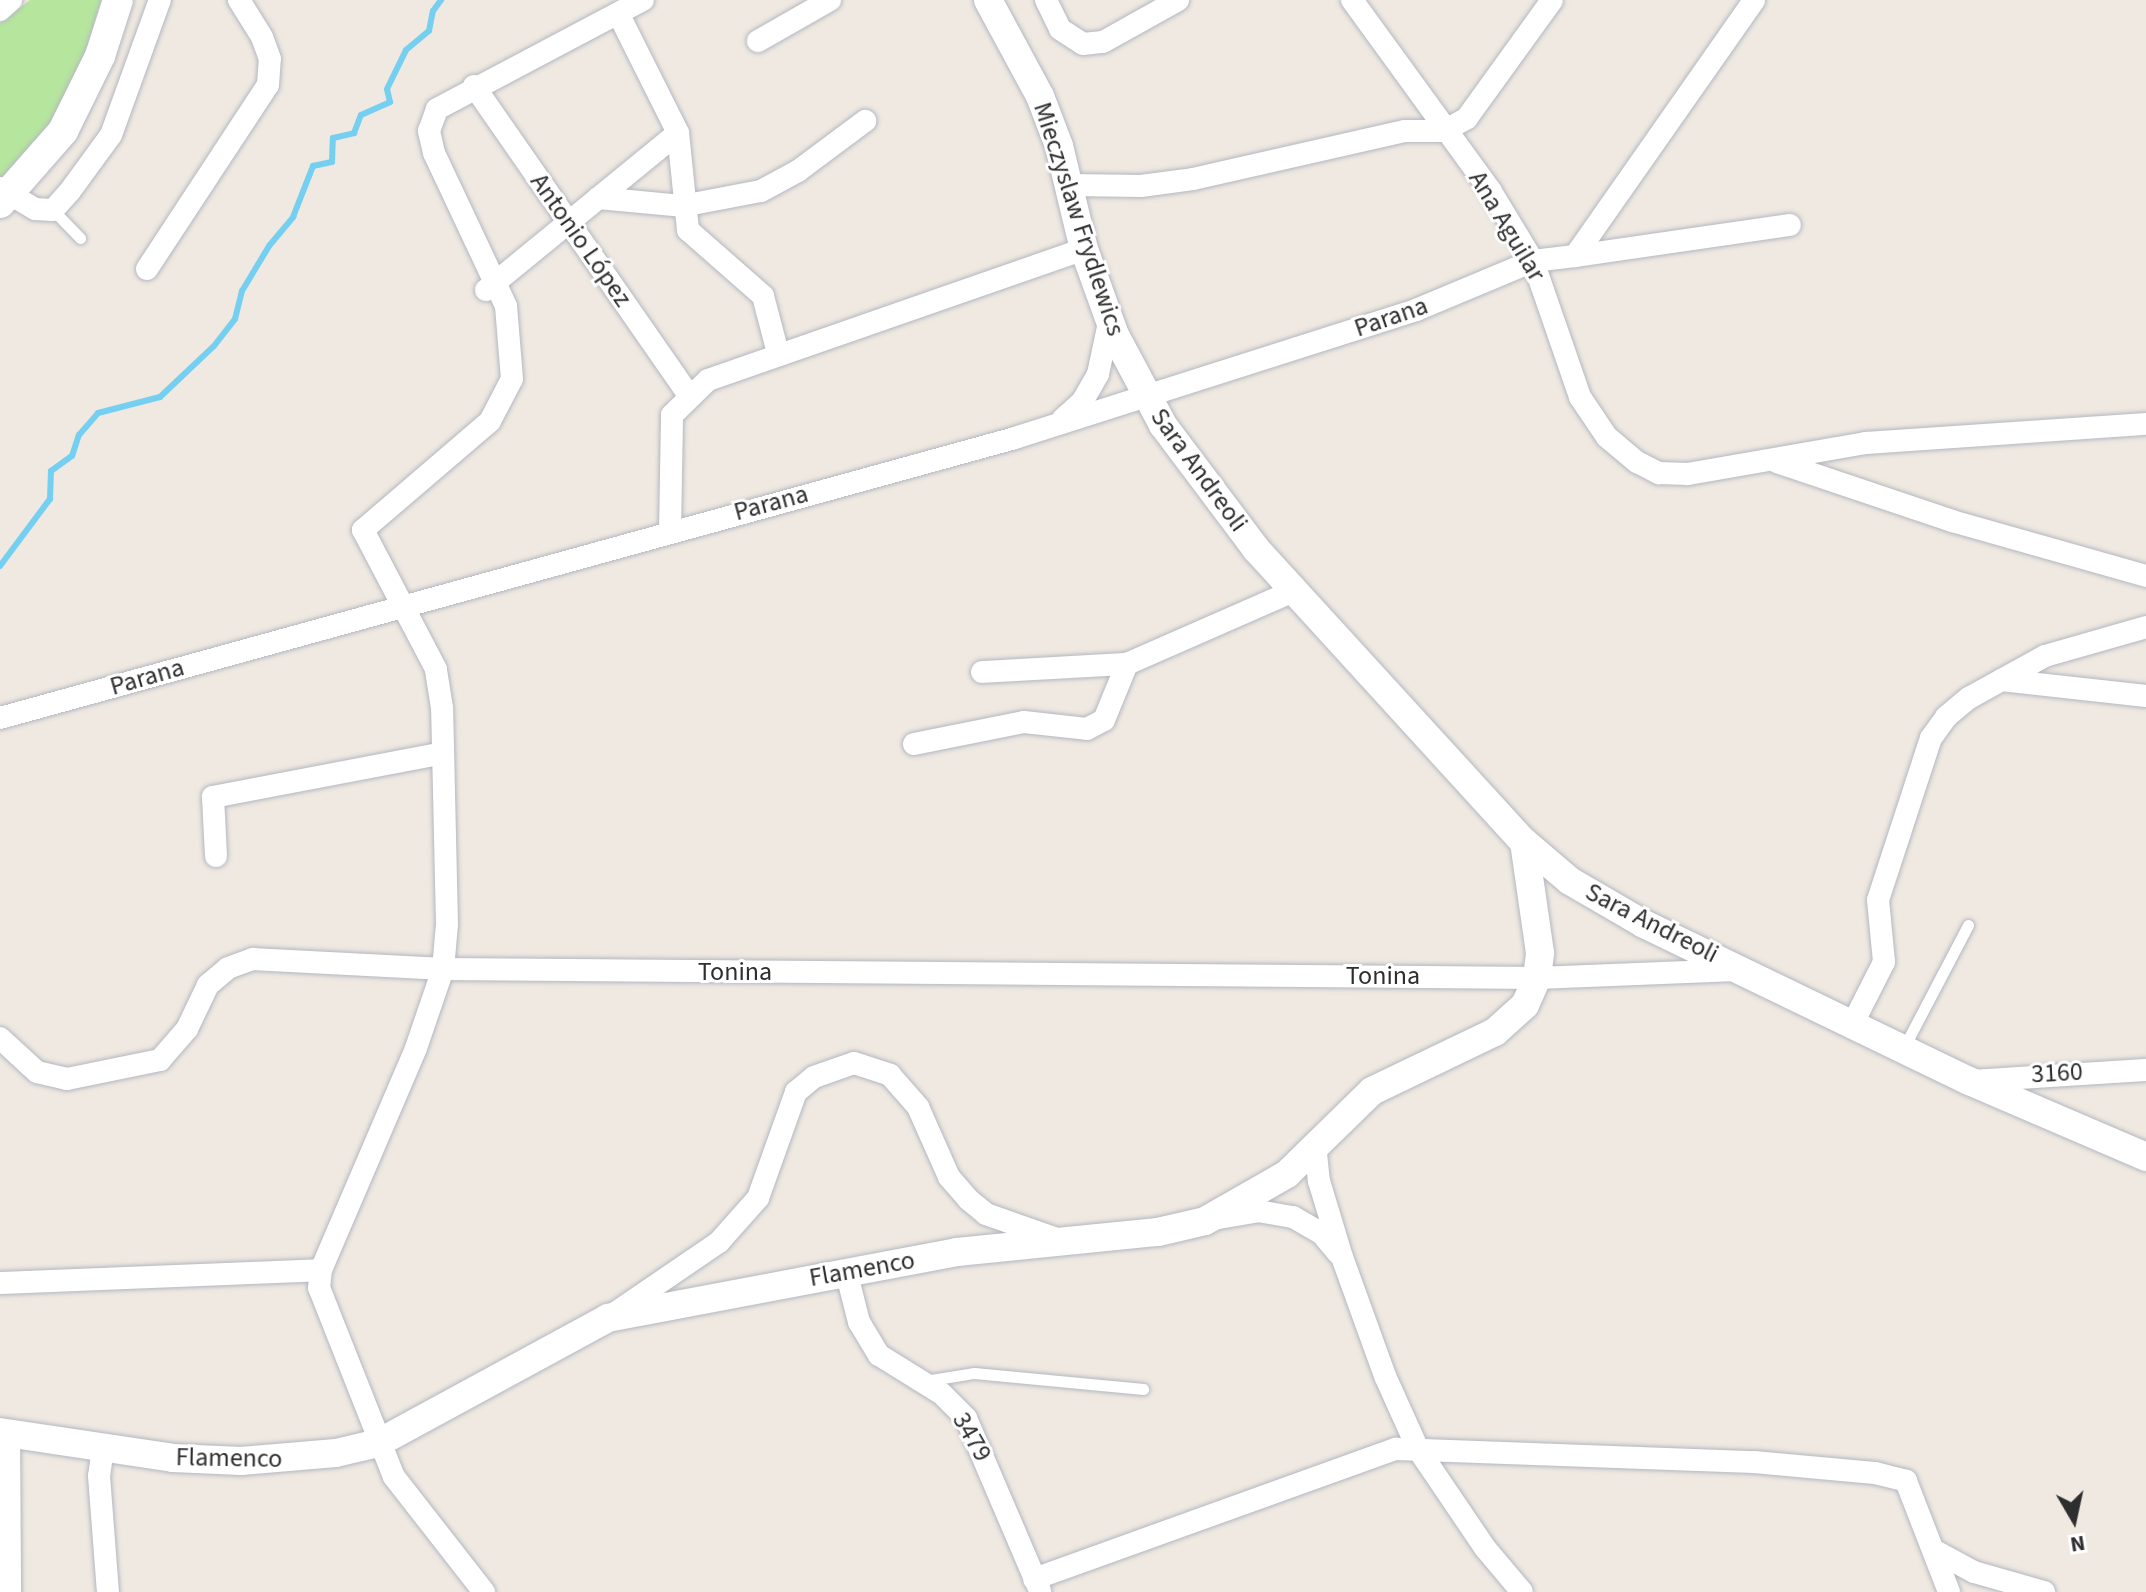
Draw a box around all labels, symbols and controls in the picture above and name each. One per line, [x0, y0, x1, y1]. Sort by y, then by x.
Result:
street label: Mieczyslaw Frydlewics [1027, 98, 1131, 340]
street label: Ana Aguilar [1462, 165, 1552, 287]
street label: Antonio López [524, 167, 638, 313]
street label: Parana [1350, 290, 1432, 344]
street label: Sara Andreoli [1144, 402, 1254, 538]
street label: Parana [730, 478, 812, 528]
street label: Parana [106, 652, 188, 702]
street label: Sara Andreoli [1580, 876, 1724, 970]
street label: Tonina [698, 956, 772, 988]
street label: Tonina [1346, 960, 1420, 992]
street label: 3160 [2030, 1056, 2084, 1090]
street label: Flamenco [807, 1244, 917, 1294]
street label: 3479 [946, 1407, 998, 1467]
street label: Flamenco [175, 1441, 283, 1475]
north arrow [2034, 1480, 2114, 1560]
text: N [2068, 1527, 2087, 1561]

